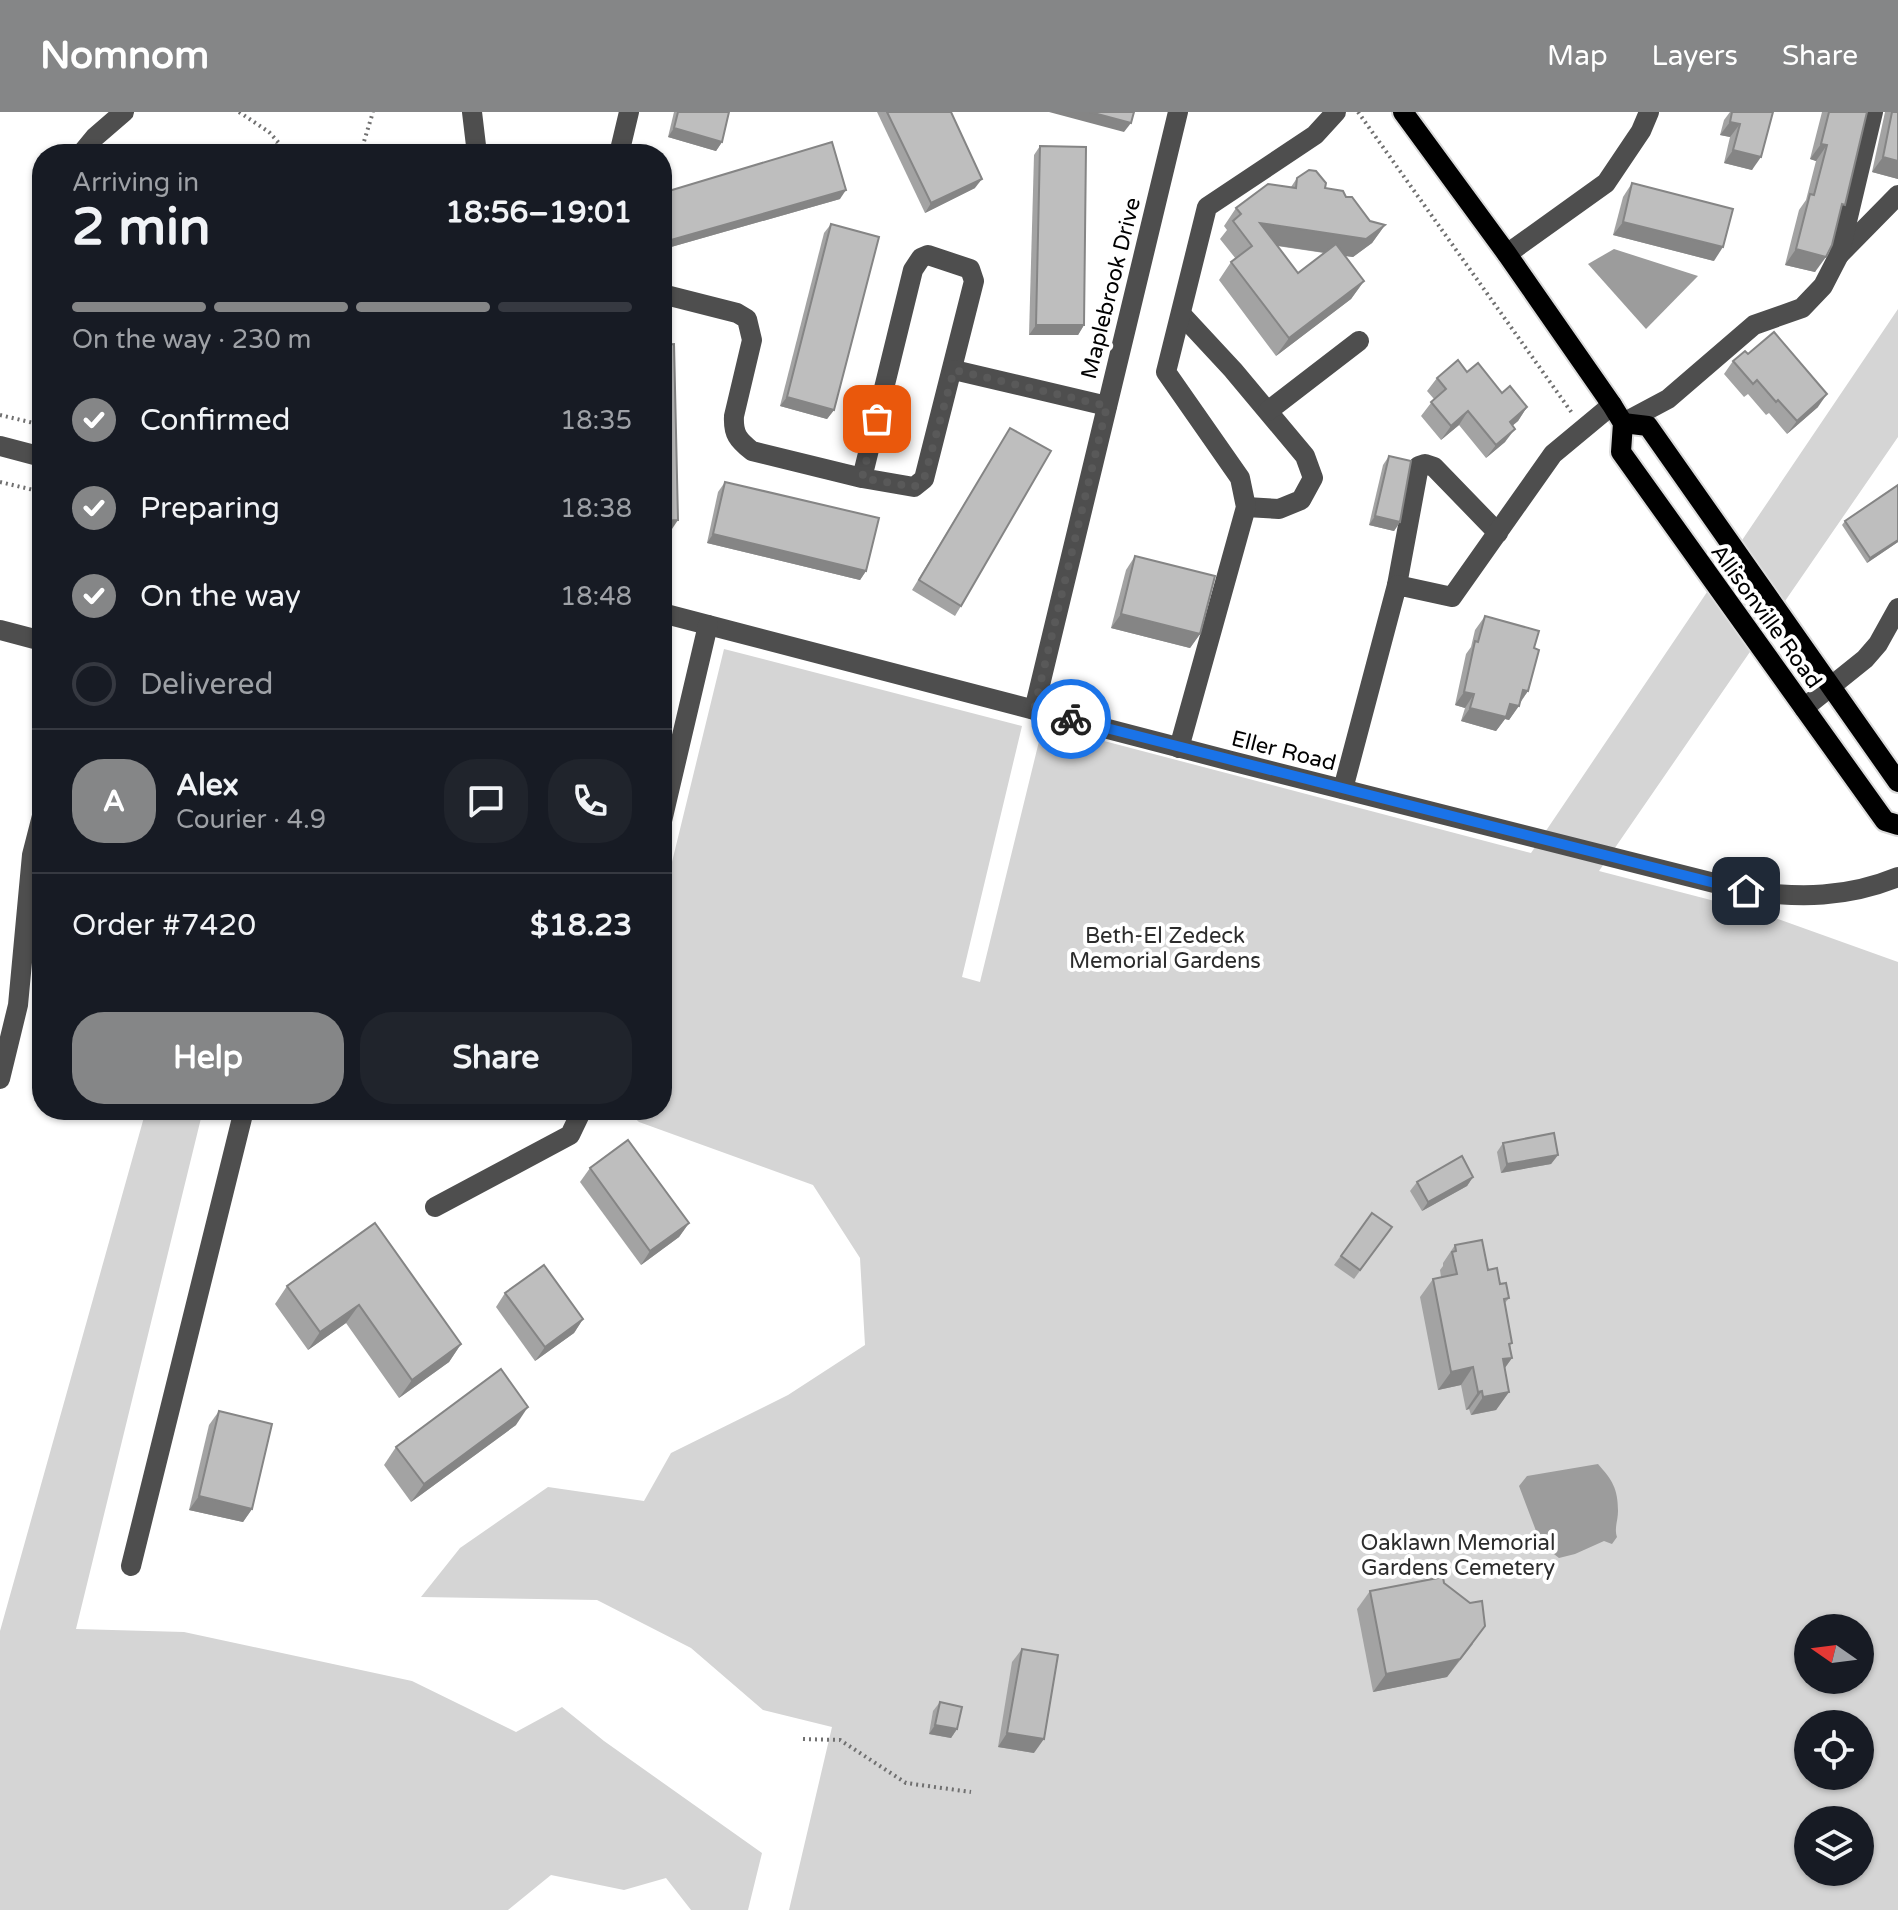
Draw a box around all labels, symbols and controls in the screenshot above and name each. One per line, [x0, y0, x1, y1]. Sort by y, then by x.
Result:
text: Nomnom [40, 33, 209, 79]
text: Map [1547, 39, 1608, 73]
text: Layers [1652, 39, 1738, 73]
text: Share [1782, 39, 1858, 73]
text: Arriving in [72, 167, 199, 198]
text: 18:56–19:01 [445, 194, 632, 231]
street label: Maplebrook Drive [1076, 195, 1146, 382]
text: 2 min [72, 196, 211, 259]
text: On the way · 230 m [72, 324, 311, 355]
pin [843, 385, 911, 453]
icon: bag [855, 397, 899, 441]
icon: check [72, 398, 116, 442]
text: Confirmed [140, 402, 291, 439]
text: 18:35 [560, 405, 632, 436]
icon: check [72, 486, 116, 530]
text: Preparing [140, 490, 280, 527]
text: 18:38 [560, 493, 632, 524]
street label: Allisonville Road [1705, 540, 1827, 694]
icon: check [72, 574, 116, 618]
text: On the way [140, 578, 301, 615]
text: 18:48 [560, 581, 632, 612]
text: Delivered [140, 666, 274, 703]
courier [1031, 679, 1111, 759]
icon: bike [1049, 697, 1093, 741]
street label: Eller Road [1229, 725, 1339, 777]
button: chat [444, 759, 528, 843]
button: phone [548, 759, 632, 843]
text: Alex [176, 767, 239, 804]
text: A [103, 783, 125, 820]
text: Courier · 4.9 [176, 804, 326, 835]
pin [1712, 857, 1780, 925]
icon: home [1724, 869, 1768, 913]
text: Order #7420 [72, 907, 256, 944]
text: $18.23 [530, 907, 632, 944]
park label: Beth-El Zedeck Memorial Gardens [1069, 923, 1261, 974]
button: Help [72, 1012, 344, 1104]
button: Share [360, 1012, 632, 1104]
park label: Oaklawn Memorial Gardens Cemetery [1361, 1530, 1555, 1581]
north arrow [1794, 1614, 1874, 1694]
map controls [1794, 1614, 1874, 1886]
button: locate [1794, 1710, 1874, 1790]
button: layers [1794, 1806, 1874, 1886]

